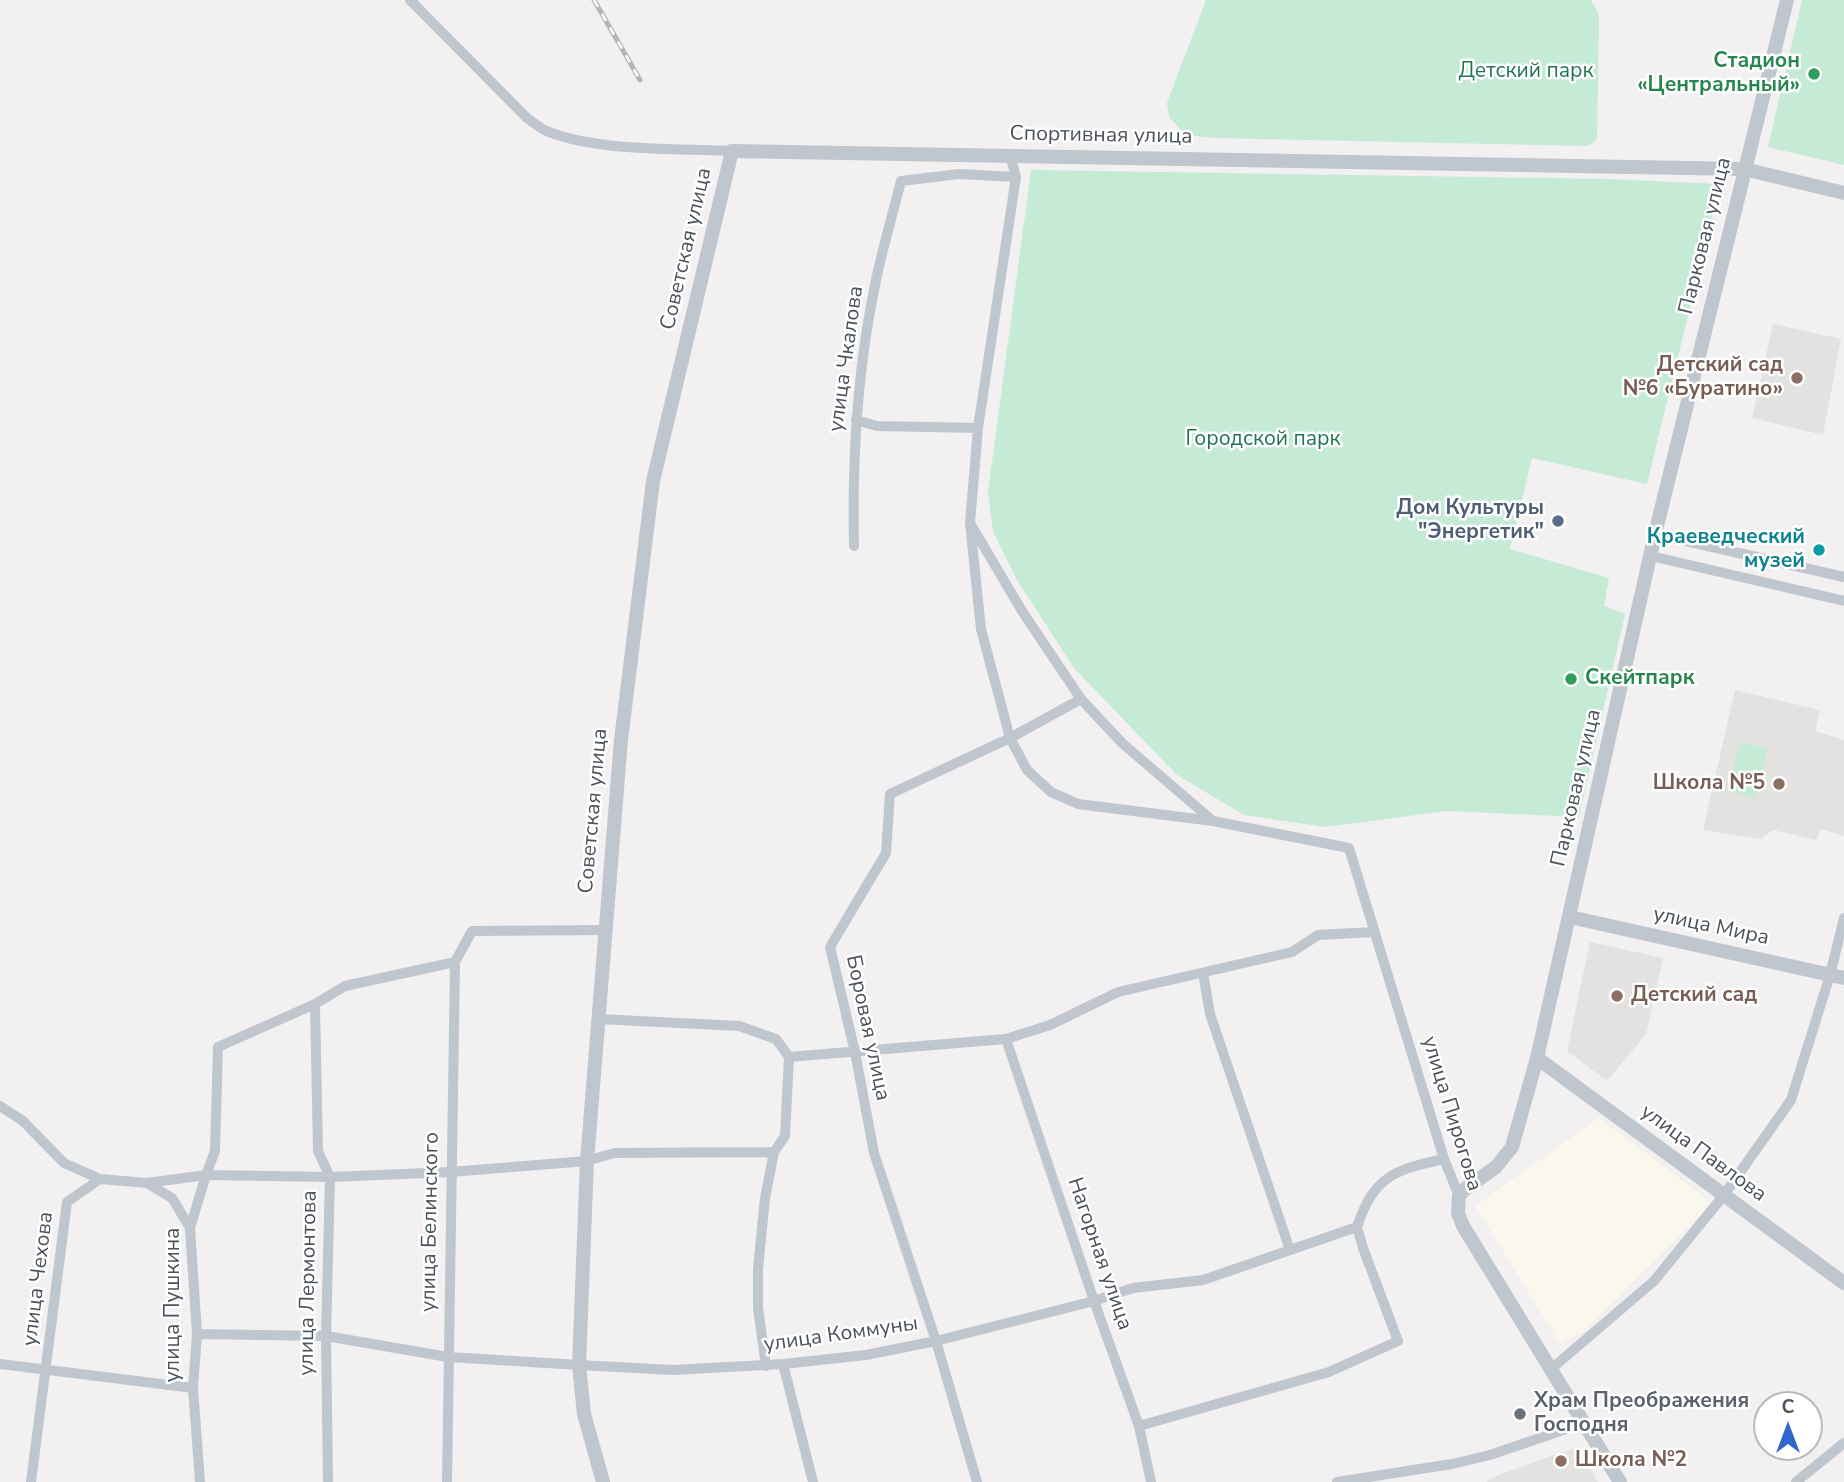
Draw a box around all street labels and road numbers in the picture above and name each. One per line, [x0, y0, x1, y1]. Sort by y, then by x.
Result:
street label: Спортивная улица [1009, 122, 1193, 150]
street label: Парковая улица [1674, 155, 1738, 317]
street label: Советская улица [656, 166, 718, 332]
street label: улица Чкалова [824, 284, 870, 434]
street label: Парковая улица [1547, 707, 1607, 869]
street label: Советская улица [574, 727, 614, 895]
street label: улица Мира [1651, 902, 1771, 952]
street label: Боровая улица [839, 953, 895, 1103]
street label: улица Пирогова [1416, 1034, 1486, 1194]
street label: улица Павлова [1635, 1100, 1771, 1208]
street label: улица Белинского [417, 1132, 445, 1312]
street label: Нагорная улица [1061, 1174, 1137, 1334]
street label: улица Лермонтова [295, 1190, 323, 1376]
street label: улица Чехова [18, 1210, 60, 1348]
street label: улица Пушкина [161, 1228, 187, 1382]
street label: улица Коммуны [762, 1312, 920, 1358]

